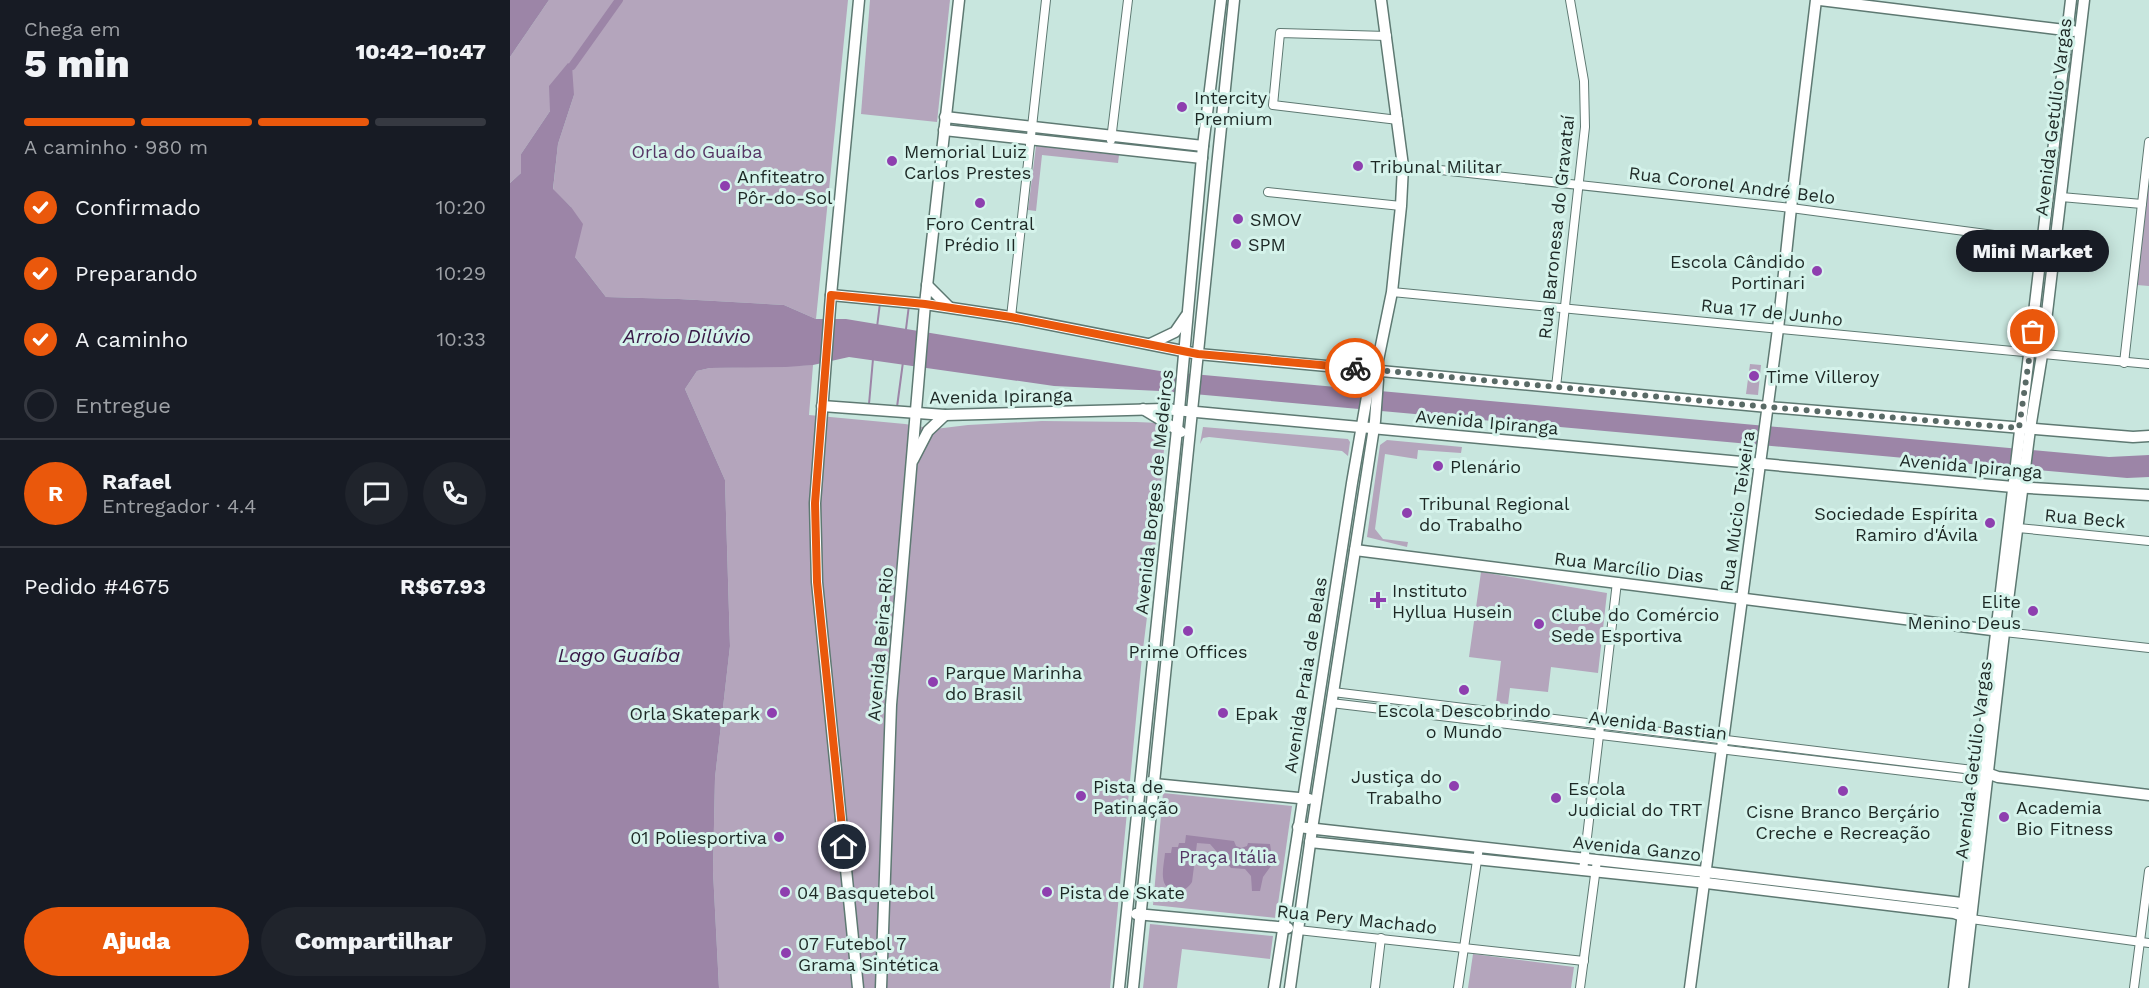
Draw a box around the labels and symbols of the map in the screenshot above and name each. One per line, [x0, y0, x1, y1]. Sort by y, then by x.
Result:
street label: Avenida Getúlio Vargas [2030, 17, 2076, 217]
place label: Intercity Premium [1194, 87, 1273, 129]
marker: Intercity Premium [1175, 100, 1189, 114]
street label: Rua Baronesa do Gravataí [1534, 114, 1578, 340]
park label: Orla do Guaíba [632, 141, 762, 162]
place label: Memorial Luiz Carlos Prestes [904, 141, 1031, 183]
marker: Memorial Luiz Carlos Prestes [885, 154, 899, 168]
place label: Tribunal Militar [1370, 156, 1502, 177]
marker: Tribunal Militar [1351, 159, 1365, 173]
street label: Rua Coronel André Belo [1628, 162, 1836, 208]
place label: Anfiteatro Pôr-do-Sol [737, 166, 833, 208]
marker: Anfiteatro Pôr-do-Sol [718, 179, 732, 193]
marker: Foro Central Prédio II [973, 196, 987, 210]
place label: SMOV [1250, 209, 1302, 230]
marker: SMOV [1231, 212, 1245, 226]
place label: Foro Central Prédio II [926, 213, 1035, 255]
callout: Mini Market [1956, 230, 2110, 272]
place label: SPM [1248, 234, 1286, 255]
marker: SPM [1229, 237, 1243, 251]
place label: Escola Cândido Portinari [1670, 251, 1805, 293]
marker: Escola Cândido Portinari [1810, 264, 1824, 278]
street label: Rua 17 de Junho [1700, 294, 1844, 330]
pin [2007, 306, 2058, 357]
water label: Arroio Dilúvio [622, 324, 751, 348]
courier [1325, 338, 1385, 398]
place label: Time Villeroy [1766, 366, 1880, 387]
street label: Avenida Borges de Medeiros [1131, 368, 1177, 616]
marker: Time Villeroy [1747, 369, 1761, 383]
street label: Avenida Ipiranga [929, 384, 1073, 408]
street label: Avenida Ipiranga [1415, 405, 1559, 439]
street label: Rua Múcio Teixeira [1715, 429, 1759, 593]
street label: Avenida Ipiranga [1899, 449, 2043, 483]
place label: Plenário [1450, 456, 1521, 477]
marker: Plenário [1431, 459, 1445, 473]
place label: Tribunal Regional do Trabalho [1419, 493, 1570, 535]
place label: Sociedade Espírita Ramiro d'Ávila [1814, 503, 1978, 545]
street label: Rua Beck [2044, 504, 2126, 532]
marker: Tribunal Regional do Trabalho [1400, 506, 1414, 520]
marker: Sociedade Espírita Ramiro d'Ávila [1983, 516, 1997, 530]
street label: Rua Marcílio Dias [1553, 547, 1705, 587]
street label: Avenida Beira-Rio [863, 566, 897, 722]
street label: Avenida Praia de Belas [1279, 575, 1331, 775]
place label: Instituto Hyllua Husein [1392, 580, 1513, 622]
marker: Instituto Hyllua Husein [1369, 591, 1387, 609]
place label: Elite Menino Deus [1907, 591, 2021, 633]
place label: Clube do Comércio Sede Esportiva [1551, 604, 1719, 646]
marker: Elite Menino Deus [2026, 604, 2040, 618]
marker: Clube do Comércio Sede Esportiva [1532, 617, 1546, 631]
marker: Prime Offices [1181, 624, 1195, 638]
place label: Prime Offices [1128, 641, 1248, 662]
water label: Lago Guaíba [558, 643, 680, 667]
street label: Avenida Getúlio Vargas [1950, 660, 1996, 860]
place label: Parque Marinha do Brasil [945, 662, 1082, 704]
marker: Parque Marinha do Brasil [926, 675, 940, 689]
marker: Escola Descobrindo o Mundo [1457, 683, 1471, 697]
place label: Escola Descobrindo o Mundo [1377, 700, 1551, 742]
place label: Orla Skatepark [630, 703, 760, 724]
place label: Epak [1235, 703, 1278, 724]
marker: Orla Skatepark [765, 706, 779, 720]
marker: Epak [1216, 706, 1230, 720]
street label: Avenida Bastian [1588, 706, 1728, 744]
place label: Justiça do Trabalho [1351, 766, 1442, 808]
place label: Pista de Patinação [1093, 776, 1179, 818]
place label: Escola Judicial do TRT [1568, 778, 1702, 820]
marker: Justiça do Trabalho [1447, 779, 1461, 793]
marker: Cisne Branco Berçário Creche e Recreação [1836, 784, 1850, 798]
marker: Pista de Patinação [1074, 789, 1088, 803]
marker: Escola Judicial do TRT [1549, 791, 1563, 805]
place label: Academia Bio Fitness [2016, 797, 2113, 839]
place label: Cisne Branco Berçário Creche e Recreação [1746, 801, 1940, 843]
marker: Academia Bio Fitness [1997, 810, 2011, 824]
pin [818, 821, 869, 872]
place label: 01 Poliesportiva [630, 827, 767, 848]
marker: 01 Poliesportiva [772, 830, 786, 844]
street label: Avenida Ganzo [1572, 831, 1702, 865]
park label: Praça Itália [1179, 846, 1277, 867]
place label: 04 Basquetebol [797, 882, 935, 903]
place label: Pista de Skate [1059, 882, 1185, 903]
marker: 04 Basquetebol [778, 885, 792, 899]
marker: Pista de Skate [1040, 885, 1054, 899]
street label: Rua Pery Machado [1276, 900, 1438, 938]
place label: 07 Futebol 7 Grama Sintética [798, 933, 939, 975]
marker: 07 Futebol 7 Grama Sintética [779, 946, 793, 960]

